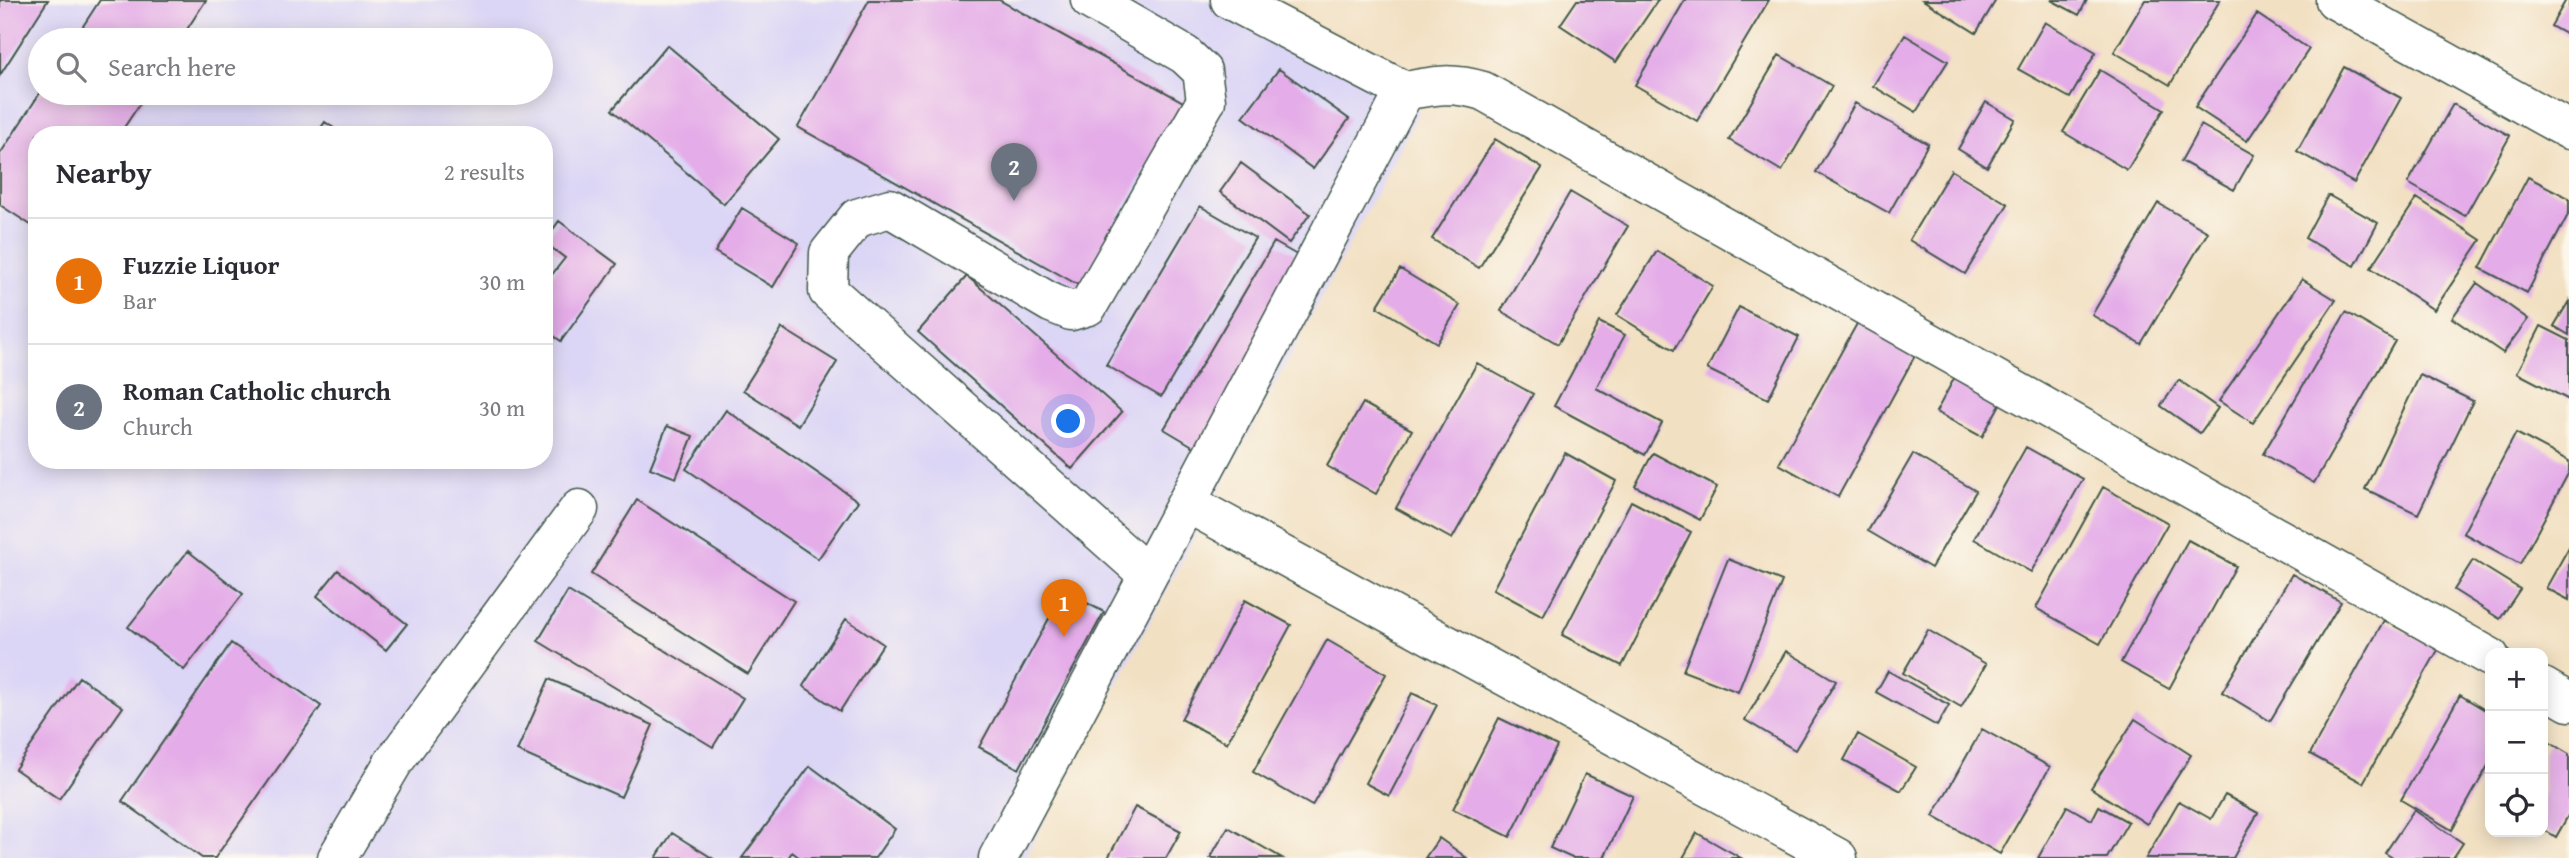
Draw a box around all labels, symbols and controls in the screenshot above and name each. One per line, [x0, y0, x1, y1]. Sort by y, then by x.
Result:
search box [28, 28, 553, 105]
text: Search here [108, 47, 236, 86]
icon: search [52, 48, 90, 86]
pin: 2 [991, 143, 1037, 201]
text: Nearby [56, 150, 152, 194]
text: 2 results [444, 155, 525, 188]
text: Fuzzie Liquor [123, 245, 280, 284]
text: 1 [73, 265, 85, 298]
text: 30 m [479, 265, 525, 298]
text: Bar [123, 284, 156, 317]
text: Roman Catholic church [123, 371, 391, 410]
text: 2 [73, 391, 85, 424]
text: 30 m [479, 391, 525, 424]
your location [1051, 404, 1085, 438]
text: Church [123, 410, 193, 443]
pin: 1 [1041, 579, 1087, 637]
map controls [2485, 648, 2548, 837]
button: + [2485, 648, 2548, 711]
button: − [2485, 711, 2548, 774]
button: locate [2485, 774, 2548, 837]

